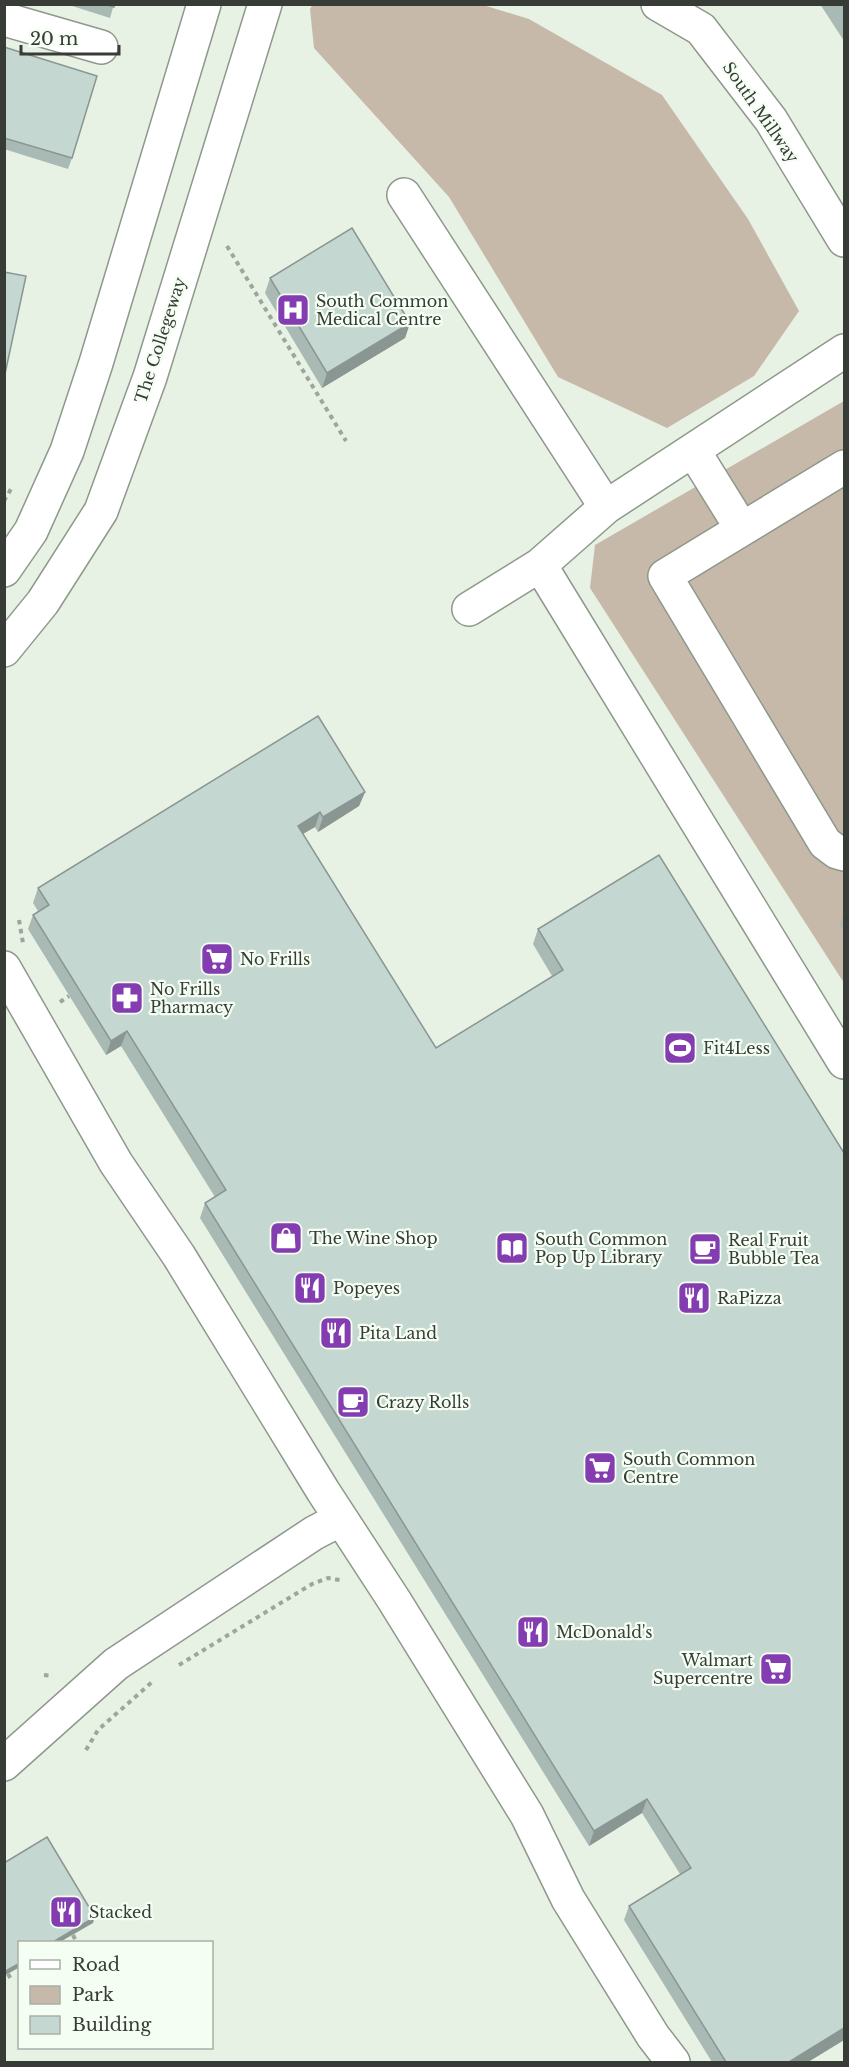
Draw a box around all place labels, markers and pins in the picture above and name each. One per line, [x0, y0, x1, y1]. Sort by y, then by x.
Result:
place label: South Common Medical Centre [316, 291, 448, 329]
hospital icon: South Common Medical Centre [275, 292, 311, 328]
supermarket icon: No Frills [199, 941, 235, 977]
place label: No Frills [240, 949, 310, 969]
place label: No Frills Pharmacy [150, 979, 234, 1017]
pharmacy icon: No Frills Pharmacy [109, 980, 145, 1016]
sports icon: Fit4Less [662, 1030, 698, 1066]
place label: Fit4Less [703, 1038, 770, 1058]
shop icon: The Wine Shop [268, 1220, 304, 1256]
place label: The Wine Shop [309, 1228, 438, 1248]
place label: South Common Pop Up Library [535, 1229, 667, 1267]
library icon: South Common Pop Up Library [494, 1230, 530, 1266]
place label: Real Fruit Bubble Tea [728, 1230, 820, 1268]
cafe icon: Real Fruit Bubble Tea [687, 1231, 723, 1267]
restaurant icon: Popeyes [292, 1270, 328, 1306]
place label: Popeyes [333, 1278, 400, 1298]
restaurant icon: RaPizza [676, 1280, 712, 1316]
place label: RaPizza [717, 1288, 782, 1308]
restaurant icon: Pita Land [318, 1315, 354, 1351]
place label: Pita Land [359, 1323, 437, 1343]
cafe icon: Crazy Rolls [335, 1384, 371, 1420]
place label: Crazy Rolls [376, 1392, 469, 1412]
place label: South Common Centre [623, 1449, 755, 1487]
supermarket icon: South Common Centre [582, 1450, 618, 1486]
restaurant icon: McDonald's [515, 1614, 551, 1650]
place label: McDonald's [556, 1622, 653, 1642]
place label: Walmart Supercentre [653, 1650, 753, 1688]
supermarket icon: Walmart Supercentre [758, 1651, 794, 1687]
restaurant icon: Stacked [48, 1894, 84, 1930]
place label: Stacked [89, 1902, 152, 1922]

